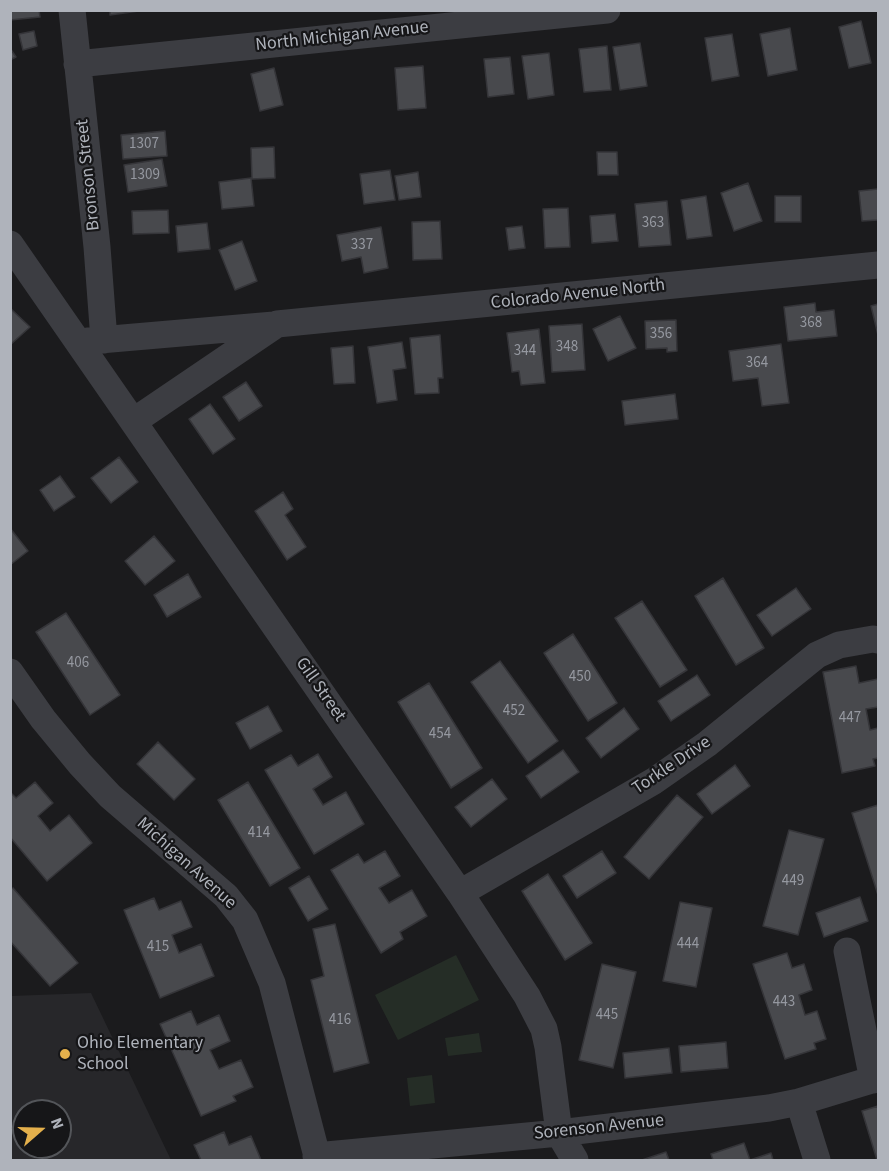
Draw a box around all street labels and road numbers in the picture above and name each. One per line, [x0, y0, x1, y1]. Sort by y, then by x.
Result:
street label: North Michigan Avenue [254, 17, 430, 57]
street label: Bronson Street [72, 118, 106, 232]
street label: Colorado Avenue North [490, 275, 666, 315]
street label: Gill Street [290, 654, 350, 726]
street label: Torkle Drive [629, 732, 715, 800]
street label: Michigan Avenue [132, 814, 240, 914]
street label: Sorenson Avenue [533, 1110, 665, 1146]

